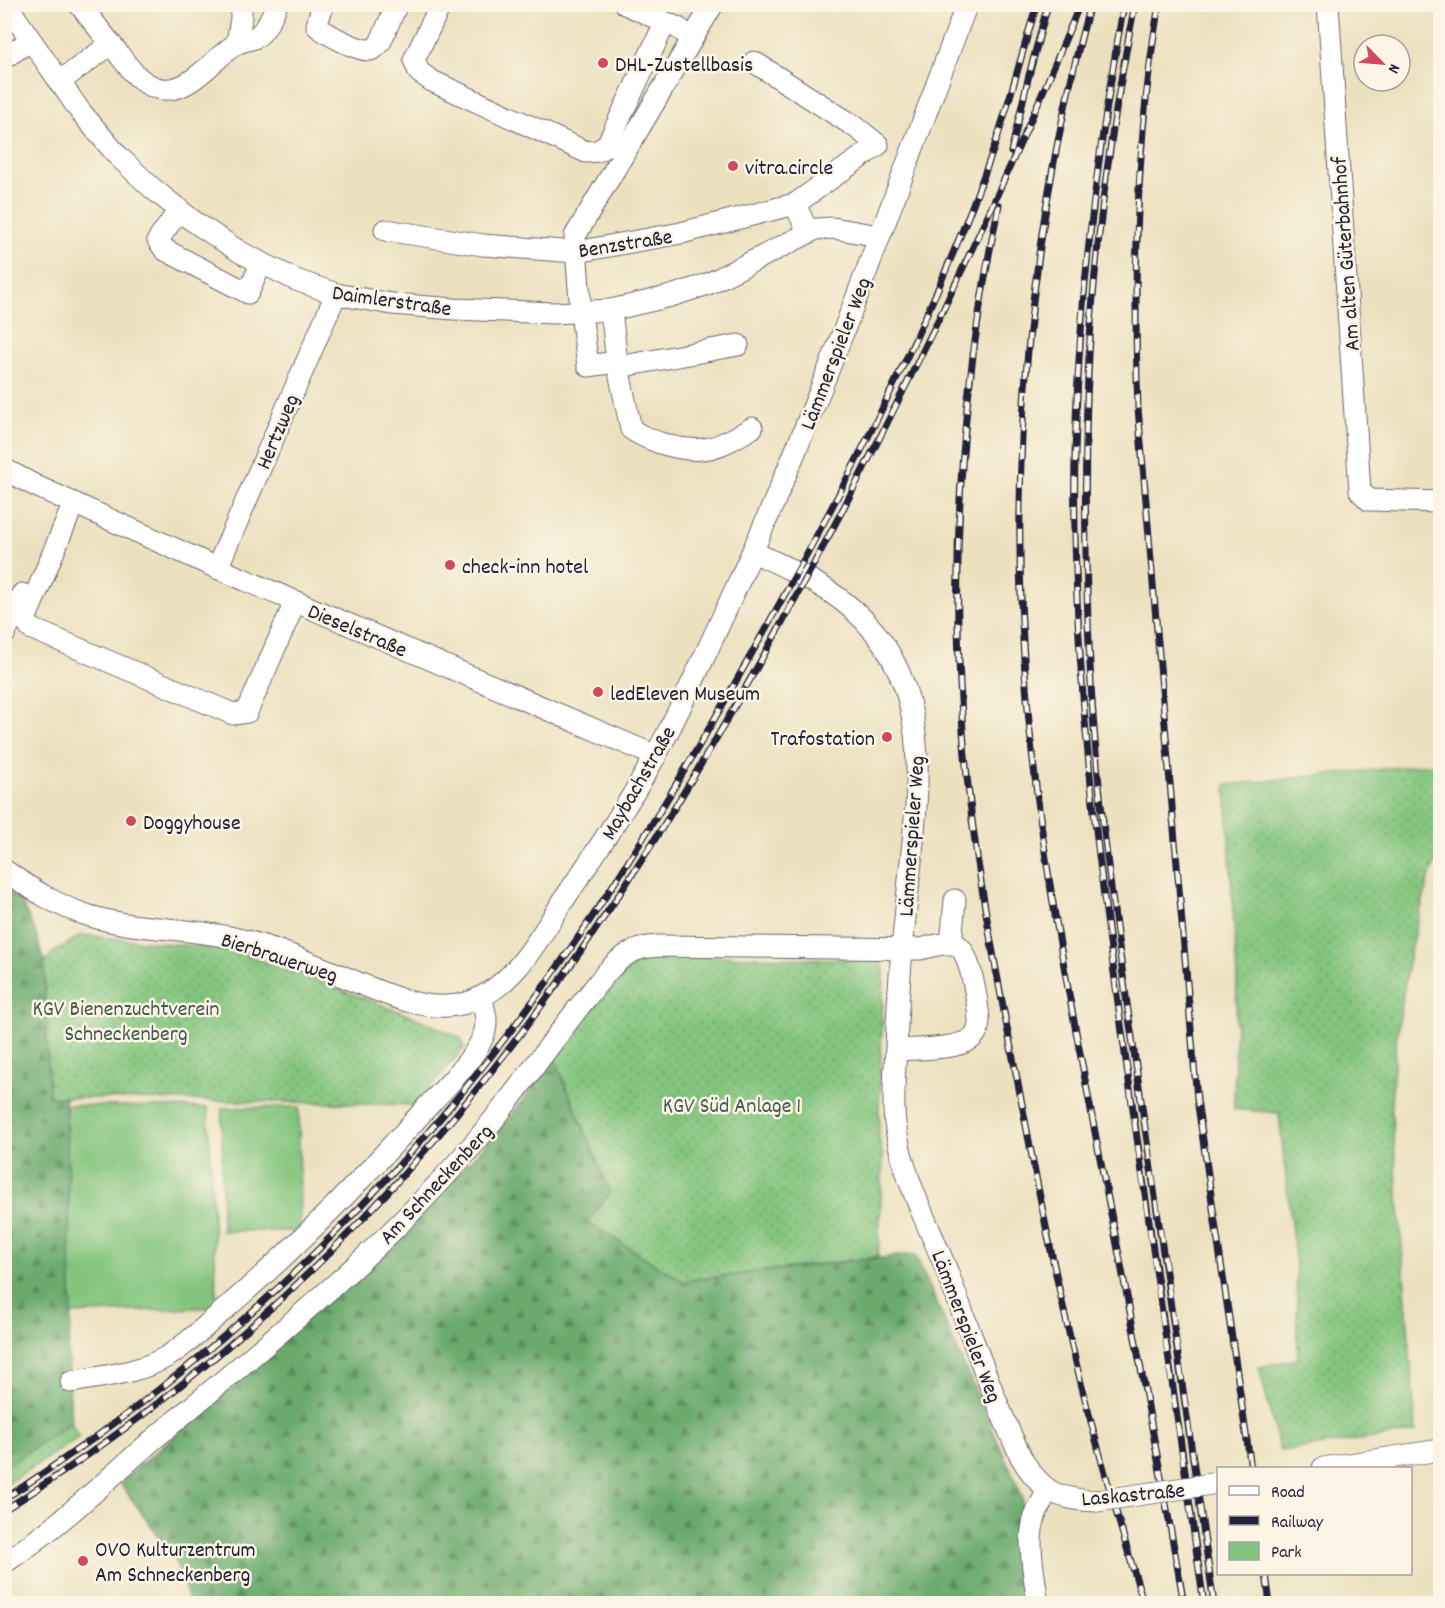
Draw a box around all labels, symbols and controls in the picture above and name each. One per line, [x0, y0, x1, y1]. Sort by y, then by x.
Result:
north arrow [1352, 33, 1412, 93]
place label: DHL-Zustellbasis [615, 51, 753, 82]
marker: DHL-Zustellbasis [596, 56, 610, 70]
text: N [1381, 60, 1405, 77]
place label: vitra.circle [745, 154, 833, 185]
street label: Am alten Güterbahnhof [1325, 154, 1370, 352]
marker: vitra.circle [726, 159, 740, 173]
street label: Benzstraße [576, 223, 675, 268]
street label: Lämmerspieler Weg [794, 273, 881, 435]
street label: Daimlerstraße [330, 279, 453, 326]
street label: Hertzweg [250, 390, 309, 475]
place label: check-inn hotel [462, 553, 588, 584]
marker: check-inn hotel [443, 558, 457, 572]
street label: Dieselstraße [302, 597, 411, 667]
place label: ledEleven Museum [610, 680, 760, 711]
marker: ledEleven Museum [591, 685, 605, 699]
street label: Maybachstraße [595, 721, 685, 846]
place label: Trafostation [770, 725, 875, 756]
marker: Trafostation [880, 730, 894, 744]
street label: Lämmerspieler Weg [892, 755, 935, 918]
place label: Doggyhouse [143, 809, 241, 840]
marker: Doggyhouse [124, 814, 138, 828]
street label: Bierbrauerweg [217, 926, 341, 993]
park label: KGV Bienenzuchtverein Schneckenberg [33, 995, 219, 1051]
park label: KGV Süd Anlage 1 [663, 1092, 801, 1123]
street label: Am Schneckenberg [373, 1118, 502, 1253]
street label: Lämmerspieler Weg [921, 1246, 1008, 1408]
legend [1217, 1467, 1412, 1575]
street label: Laskastraße [1080, 1477, 1186, 1516]
text: Road [1271, 1481, 1305, 1506]
text: Railway [1271, 1511, 1324, 1536]
place label: OVO Kulturzentrum Am Schneckenberg [95, 1536, 256, 1592]
text: Park [1271, 1541, 1302, 1566]
marker: OVO Kulturzentrum Am Schneckenberg [76, 1554, 90, 1568]

